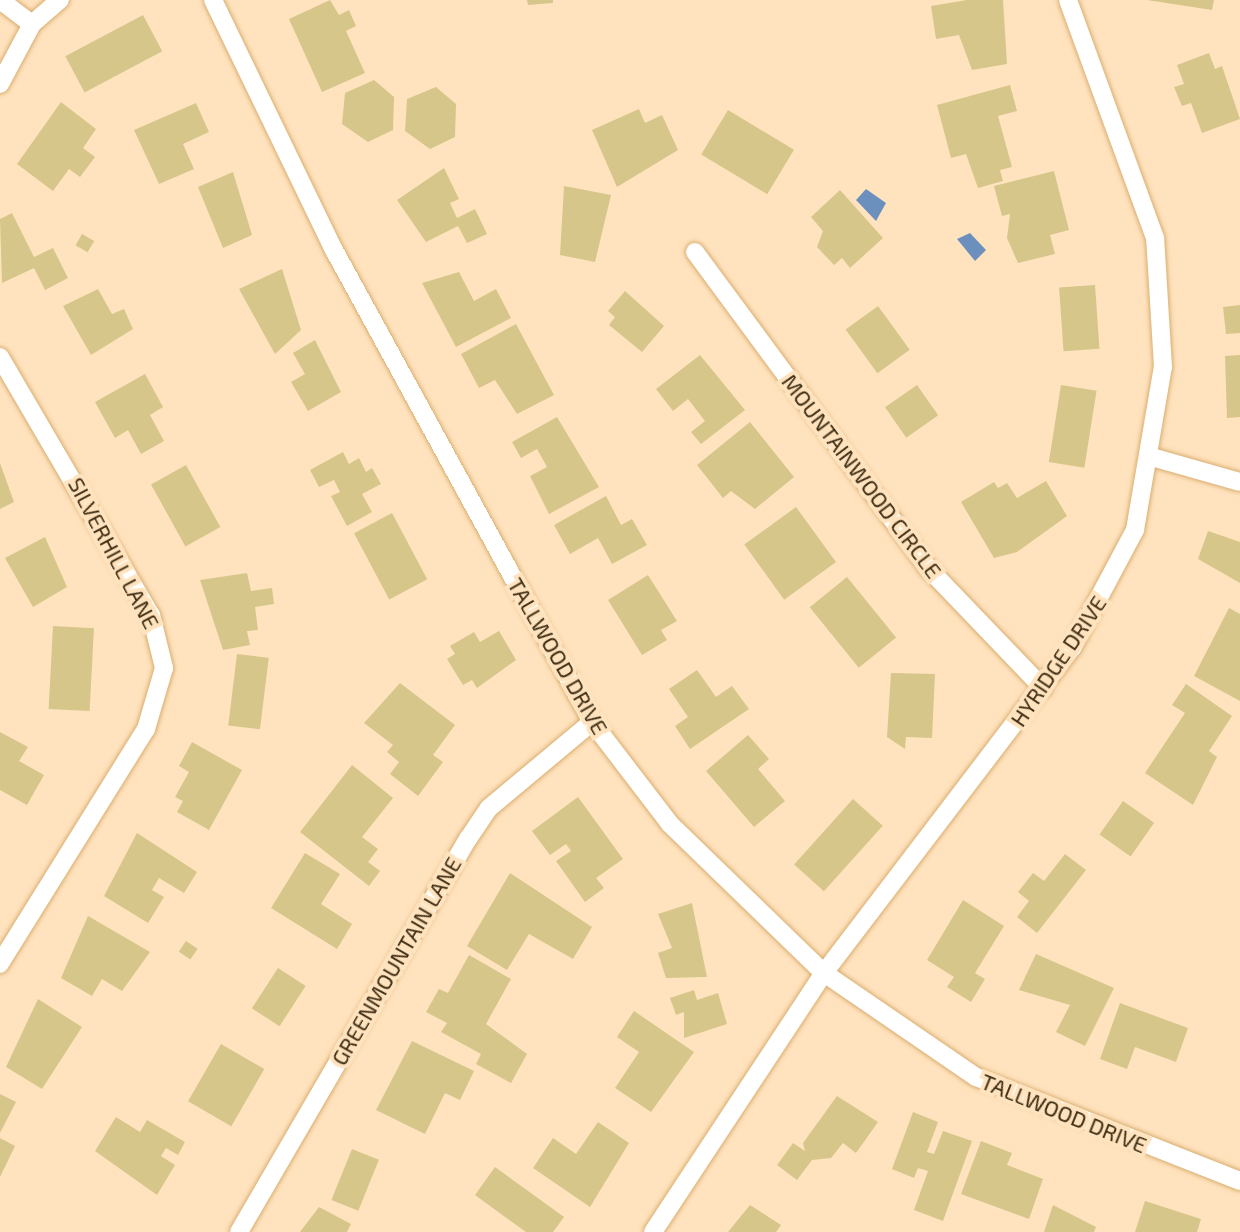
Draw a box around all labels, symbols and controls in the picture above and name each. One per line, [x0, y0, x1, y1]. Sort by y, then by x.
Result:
street label: MOUNTAINWOOD CIRCLE [777, 369, 947, 583]
street label: SILVERHILL LANE [63, 473, 165, 633]
street label: TALLWOOD DRIVE [503, 573, 613, 739]
street label: HYRIDGE DRIVE [1005, 591, 1111, 731]
street label: GREENMOUNTAIN LANE [326, 852, 466, 1070]
street label: TALLWOOD DRIVE [977, 1068, 1151, 1158]

